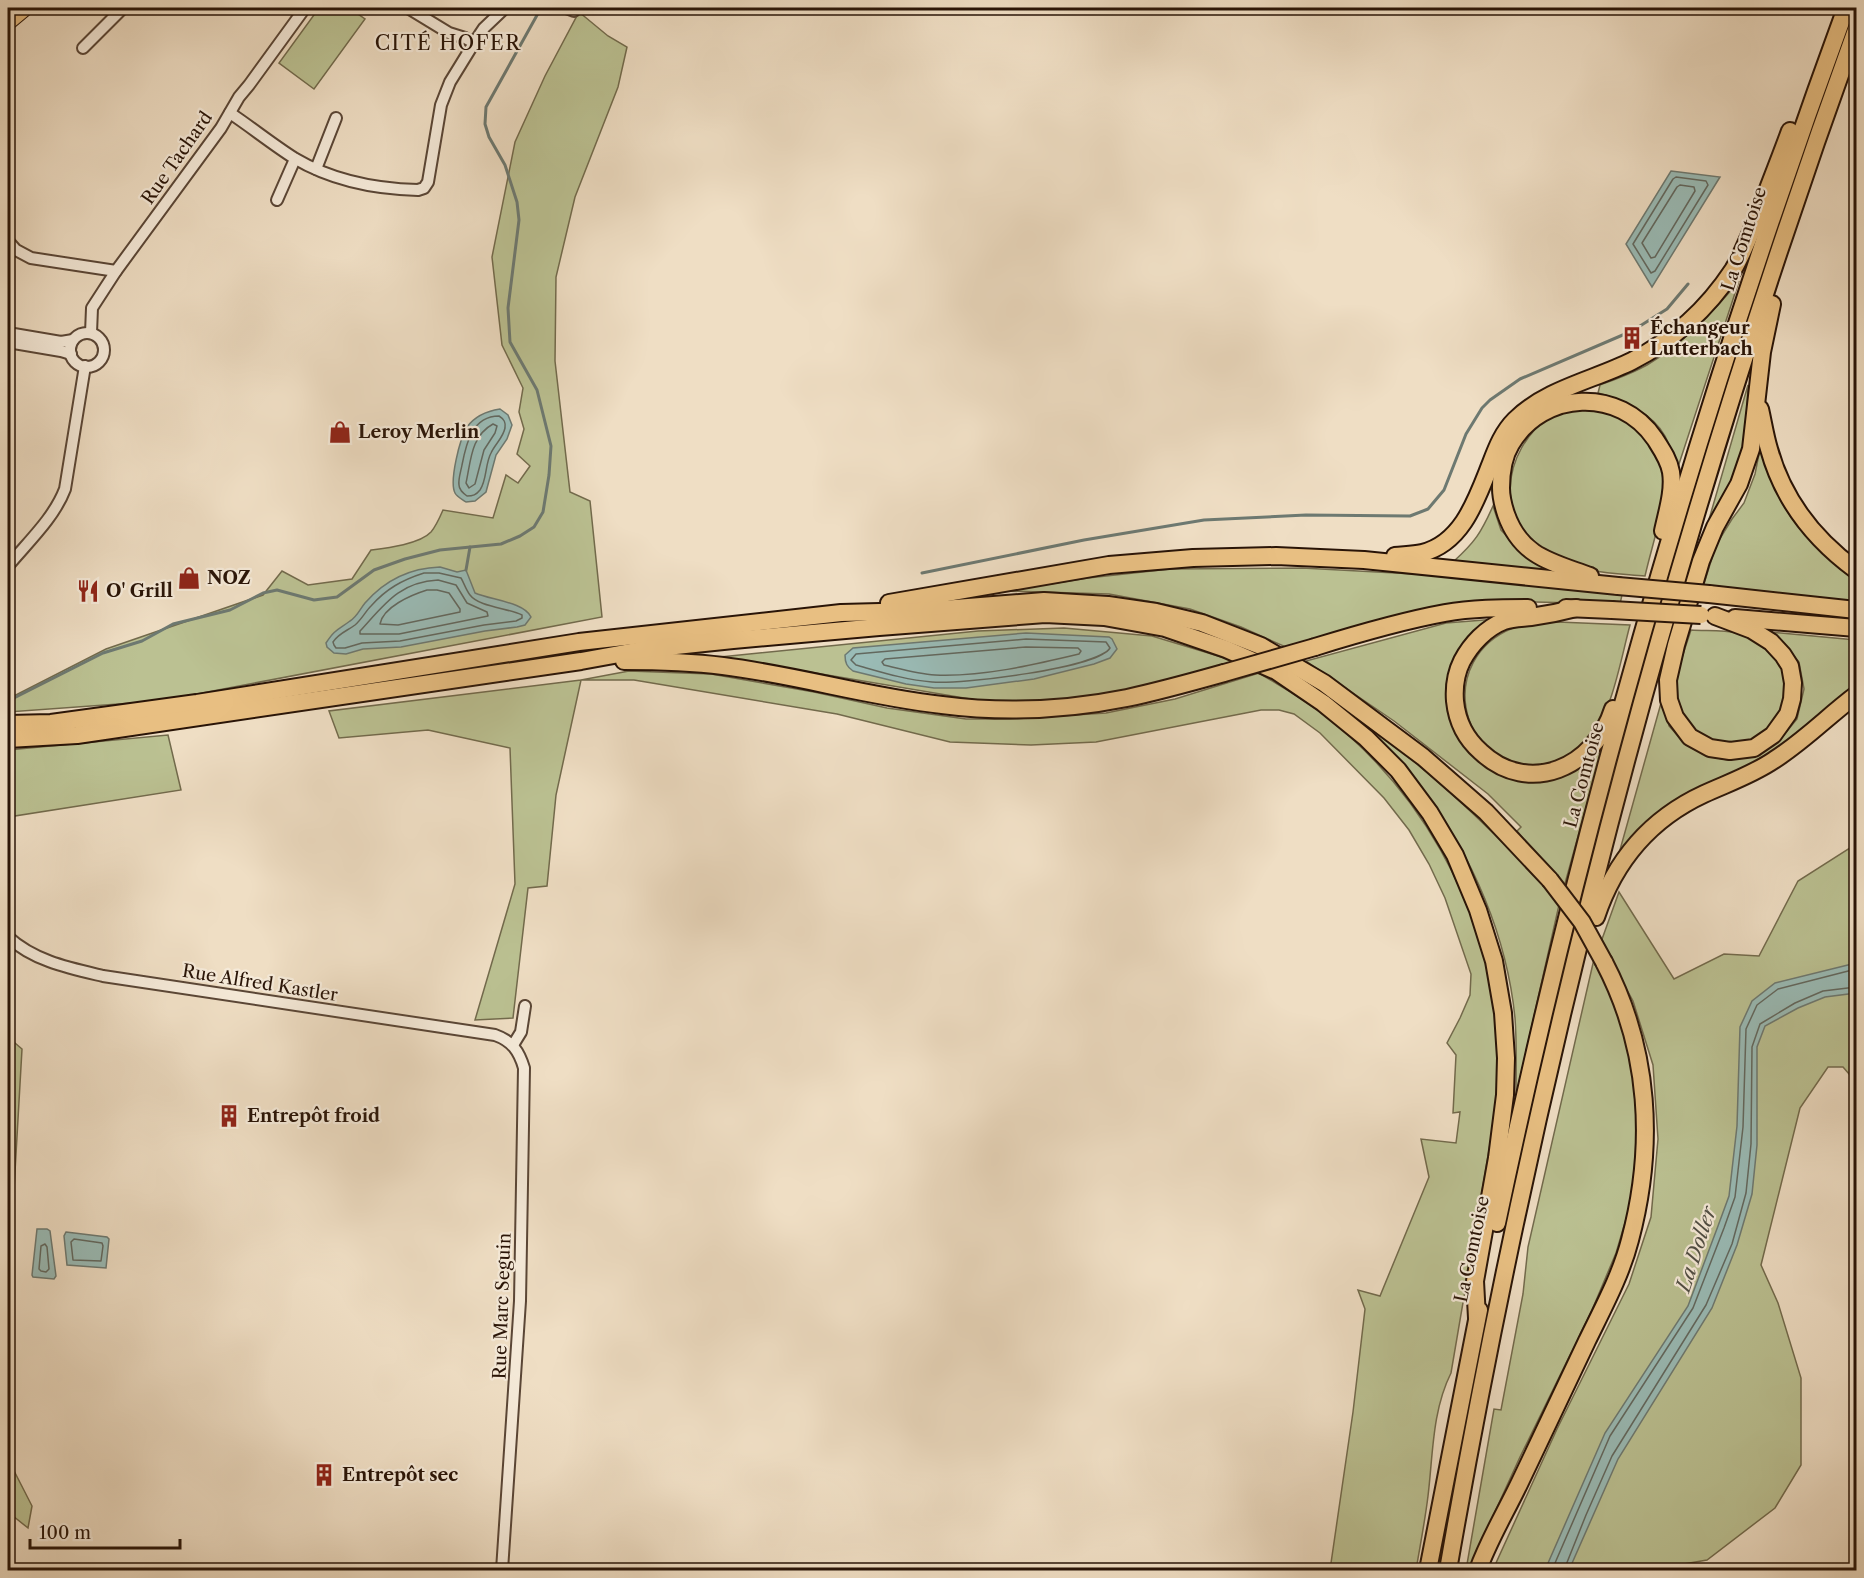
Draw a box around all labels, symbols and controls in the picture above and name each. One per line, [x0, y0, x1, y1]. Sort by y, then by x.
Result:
district label: CITÉ HOFER [375, 30, 521, 55]
street label: Rue Tachard [137, 107, 217, 209]
street label: La Comtoise [1717, 184, 1771, 294]
place label: Échangeur Lutterbach [1650, 316, 1753, 360]
building icon: Échangeur Lutterbach [1619, 325, 1645, 351]
shop icon: Leroy Merlin [327, 419, 353, 445]
place label: Leroy Merlin [358, 421, 480, 443]
shop icon: NOZ [176, 565, 202, 591]
place label: NOZ [207, 567, 251, 589]
restaurant icon: O' Grill [75, 578, 101, 604]
place label: O' Grill [106, 580, 173, 602]
street label: La Comtoise [1559, 720, 1609, 830]
street label: Rue Alfred Kastler [181, 960, 340, 1006]
building icon: Entrepôt froid [216, 1103, 242, 1129]
place label: Entrepôt froid [247, 1105, 380, 1127]
street label: La Comtoise [1450, 1194, 1494, 1304]
water label: La Doller [1670, 1202, 1722, 1297]
street label: Rue Marc Seguin [488, 1232, 516, 1380]
building icon: Entrepôt sec [311, 1462, 337, 1488]
place label: Entrepôt sec [342, 1464, 458, 1486]
scale bar [30, 1512, 180, 1550]
text: 100 m [39, 1522, 91, 1544]

